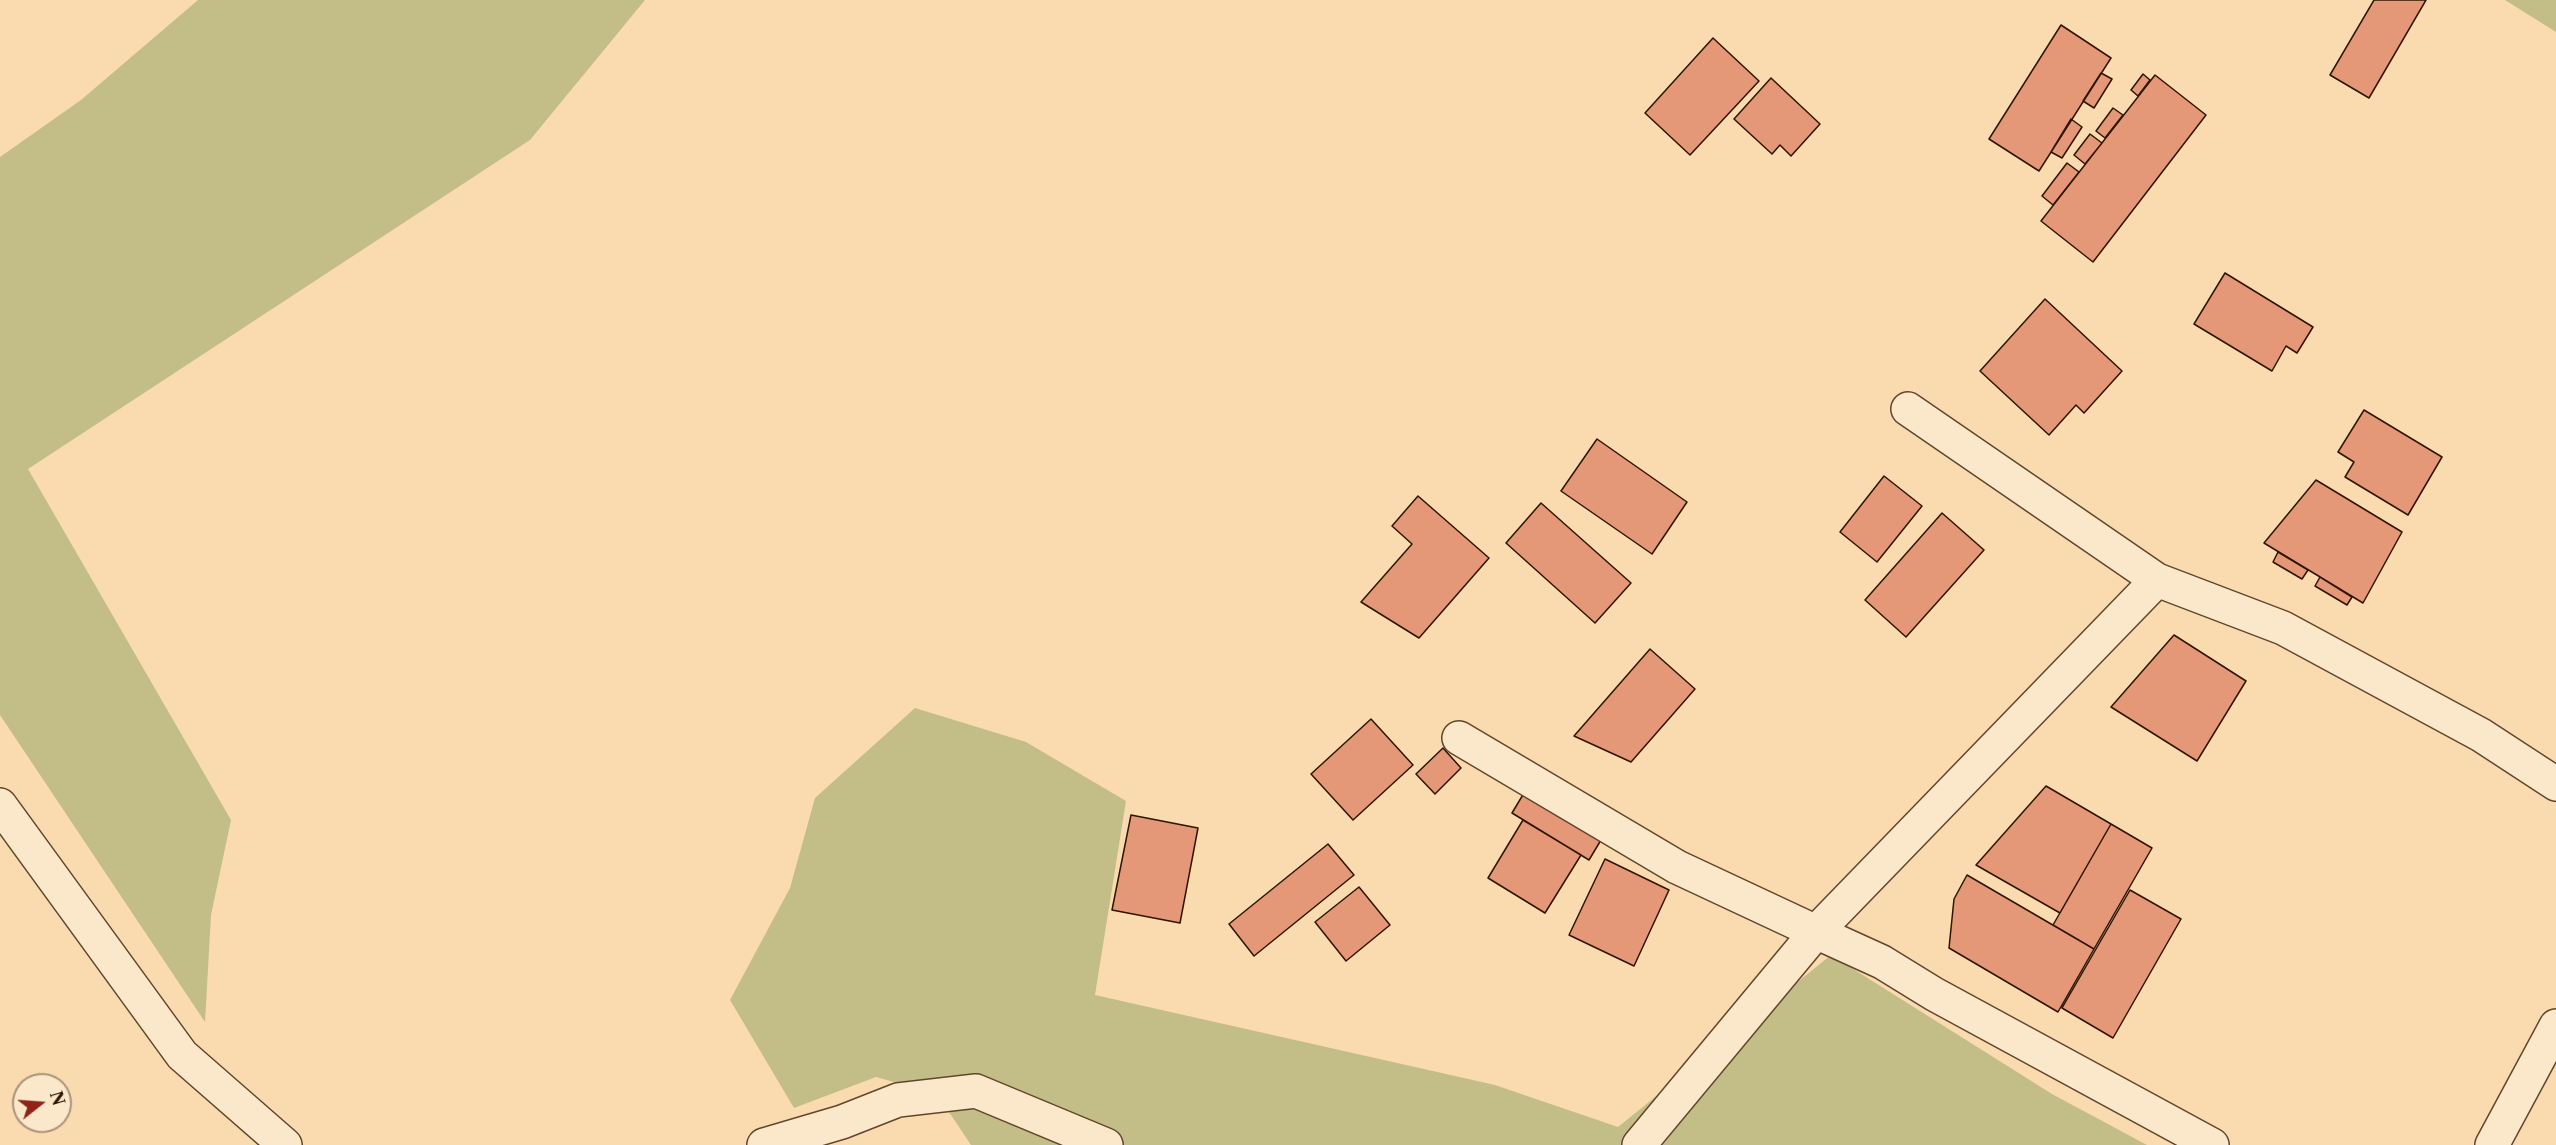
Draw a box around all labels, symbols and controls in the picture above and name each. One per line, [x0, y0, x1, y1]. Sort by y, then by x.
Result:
north arrow [12, 1073, 72, 1133]
text: N [46, 1089, 69, 1108]

